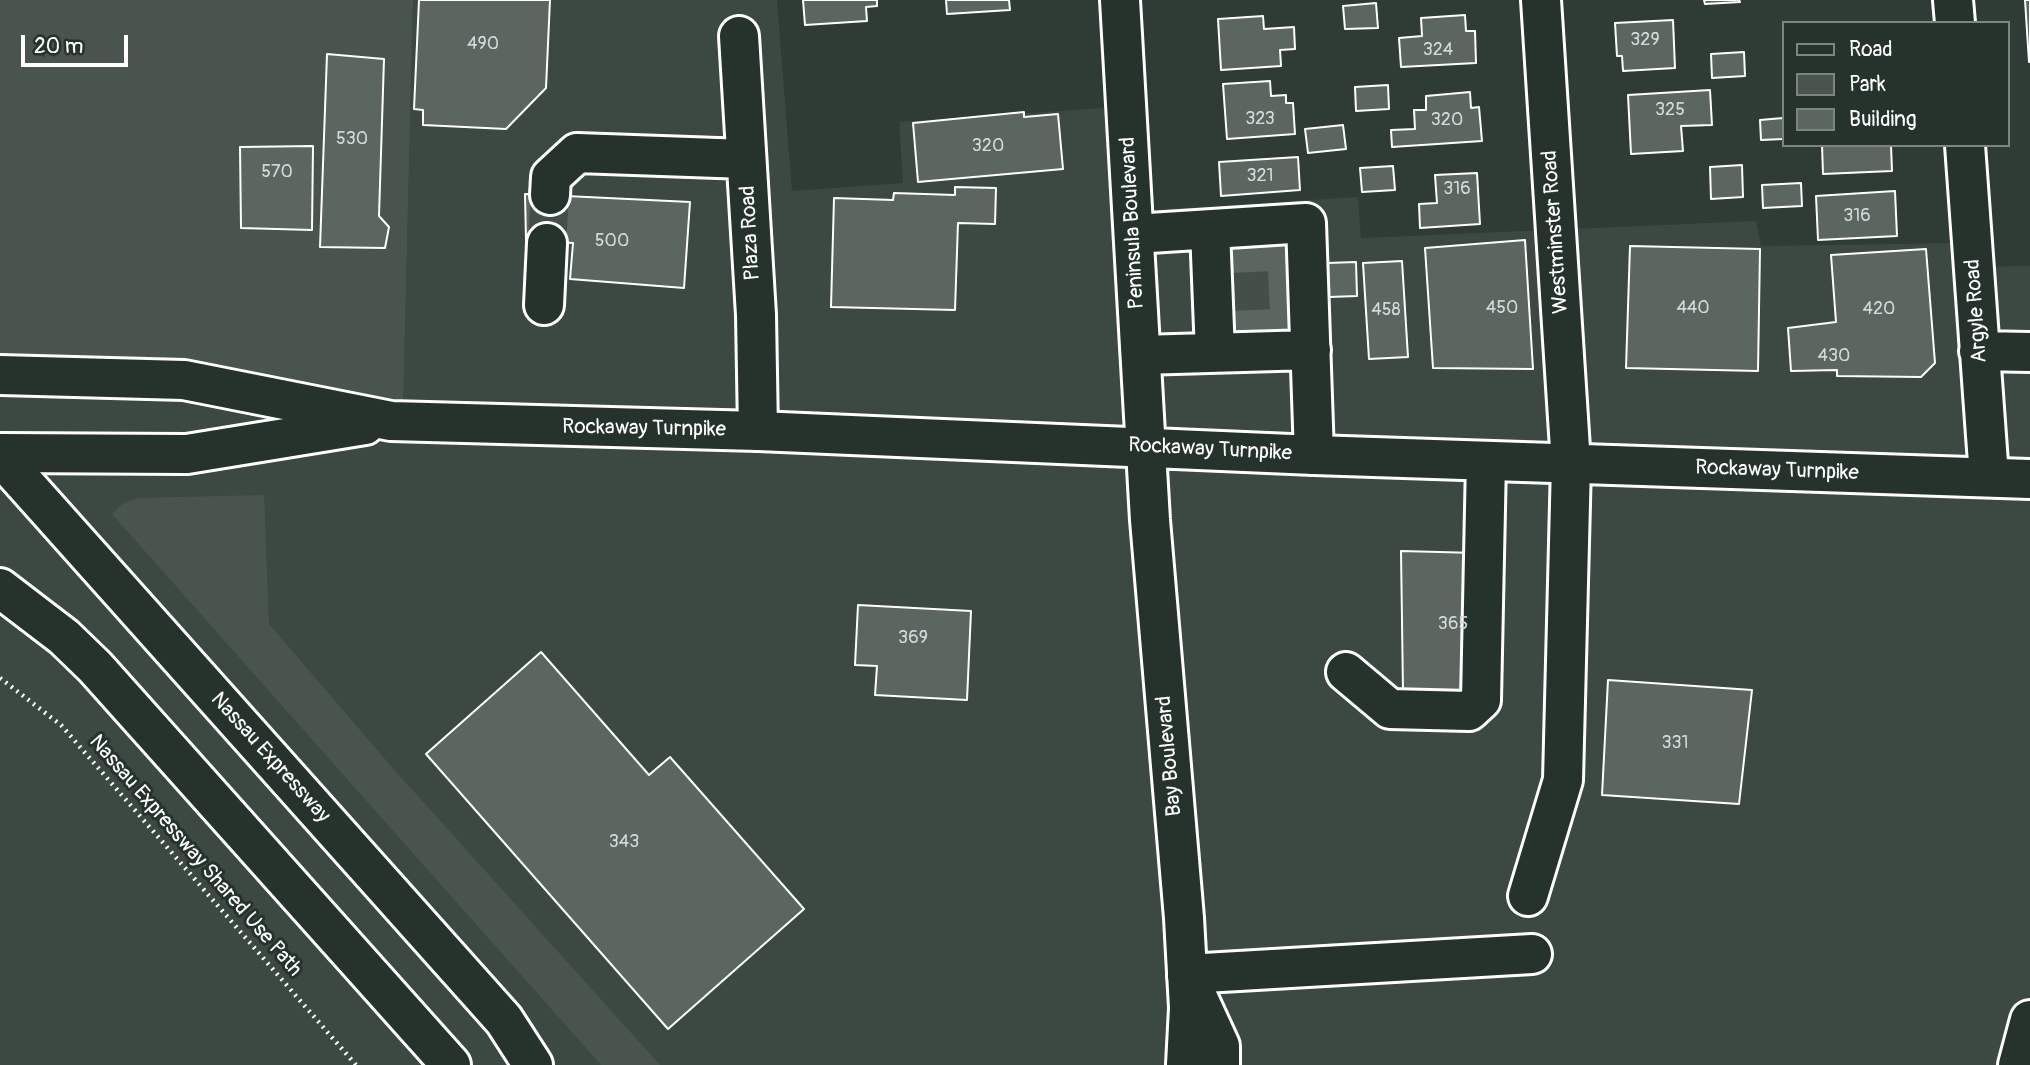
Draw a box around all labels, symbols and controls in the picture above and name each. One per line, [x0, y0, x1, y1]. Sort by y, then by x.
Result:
scale bar [24, 21, 131, 65]
legend [1782, 21, 2009, 147]
house number: 329 [1630, 29, 1660, 51]
text: 20 m [34, 33, 83, 60]
house number: 490 [467, 33, 499, 55]
text: Road [1849, 36, 1893, 63]
house number: 324 [1423, 39, 1453, 61]
text: Park [1849, 71, 1886, 98]
house number: 325 [1655, 99, 1685, 121]
text: Building [1849, 106, 1916, 133]
house number: 323 [1245, 108, 1275, 130]
house number: 320 [1431, 109, 1463, 131]
house number: 530 [336, 128, 368, 150]
house number: 320 [972, 135, 1004, 157]
street label: Peninsula Boulevard [1116, 136, 1150, 310]
street label: Westminster Road [1538, 150, 1574, 314]
house number: 570 [261, 161, 293, 183]
house number: 321 [1246, 165, 1274, 187]
house number: 316 [1443, 178, 1471, 200]
street label: Plaza Road [736, 185, 766, 281]
house number: 316 [1843, 205, 1871, 227]
house number: 500 [595, 230, 629, 252]
street label: Argyle Road [1961, 258, 1993, 364]
house number: 450 [1486, 297, 1518, 319]
house number: 440 [1676, 297, 1710, 319]
house number: 420 [1863, 298, 1895, 320]
house number: 458 [1371, 299, 1401, 321]
house number: 430 [1818, 345, 1850, 367]
street label: Rockaway Turnpike [562, 415, 726, 443]
street label: Rockaway Turnpike [1128, 433, 1292, 467]
street label: Rockaway Turnpike [1695, 456, 1859, 486]
house number: 365 [1438, 613, 1468, 635]
house number: 369 [898, 627, 928, 649]
street label: Nassau Expressway [205, 688, 335, 828]
street label: Bay Boulevard [1152, 695, 1188, 817]
street label: Nassau Expressway Shared Use Path [83, 730, 307, 982]
house number: 331 [1661, 732, 1689, 754]
house number: 343 [609, 831, 639, 853]

